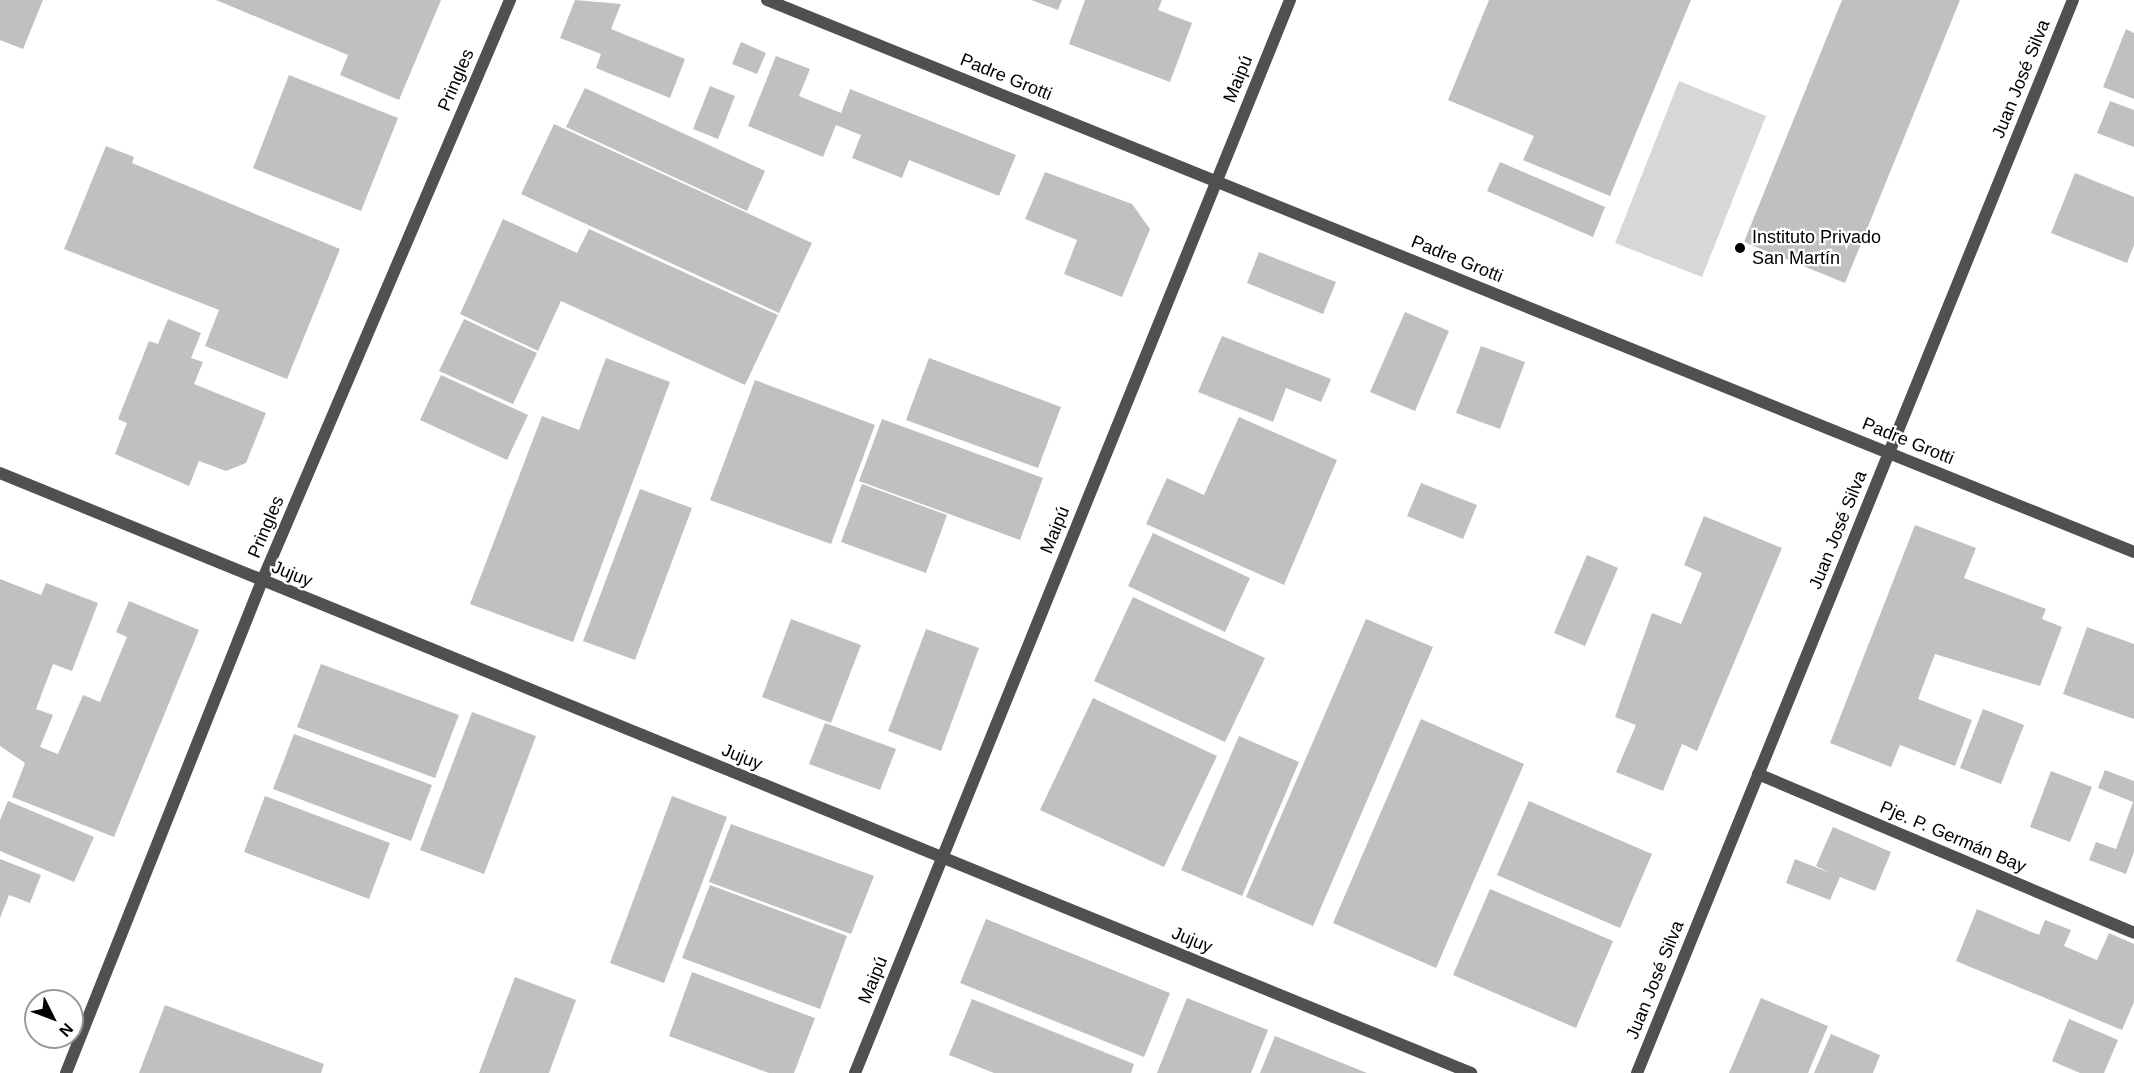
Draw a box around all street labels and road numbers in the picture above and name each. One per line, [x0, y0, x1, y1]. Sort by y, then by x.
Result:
street label: Juan José Silva [1987, 17, 2055, 141]
street label: Pringles [433, 46, 479, 114]
street label: Padre Grotti [957, 49, 1055, 105]
street label: Maipú [1219, 52, 1257, 106]
street label: Padre Grotti [1408, 231, 1506, 287]
street label: Padre Grotti [1859, 413, 1957, 469]
street label: Juan José Silva [1804, 468, 1872, 592]
street label: Pringles [243, 493, 289, 561]
street label: Maipú [1036, 503, 1074, 557]
street label: Jujuy [268, 556, 316, 592]
street label: Jujuy [718, 739, 766, 775]
street label: Pje. P. Germán Bay [1877, 796, 2029, 878]
street label: Juan José Silva [1621, 918, 1689, 1042]
street label: Jujuy [1168, 922, 1216, 958]
street label: Maipú [854, 953, 892, 1007]

